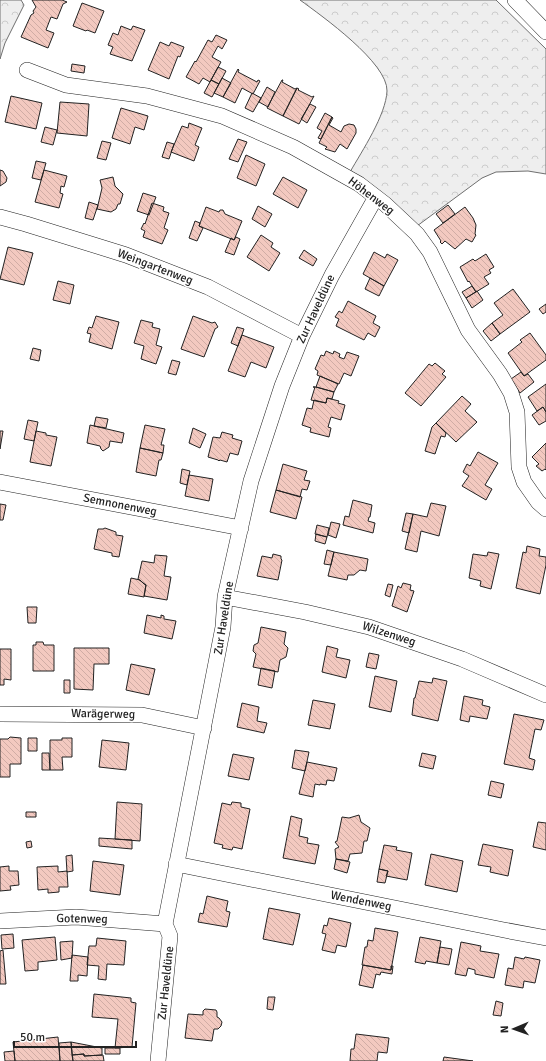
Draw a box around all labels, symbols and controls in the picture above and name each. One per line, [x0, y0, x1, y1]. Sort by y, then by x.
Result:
street label: Höhenweg [345, 174, 397, 218]
street label: Weingartenweg [115, 246, 195, 288]
street label: Zur Haveldüne [294, 272, 338, 346]
street label: Semnonenweg [82, 491, 158, 519]
street label: Zur Haveldüne [211, 580, 237, 656]
street label: Wilzenweg [360, 618, 418, 650]
street label: Warägerweg [71, 706, 135, 722]
street label: Wendenweg [329, 888, 393, 914]
street label: Gotenweg [56, 911, 108, 927]
street label: Zur Haveldüne [155, 945, 177, 1021]
north arrow [494, 1009, 534, 1049]
scale bar [14, 1023, 136, 1049]
text: N [498, 1025, 511, 1033]
text: 50 m [20, 1030, 45, 1045]

